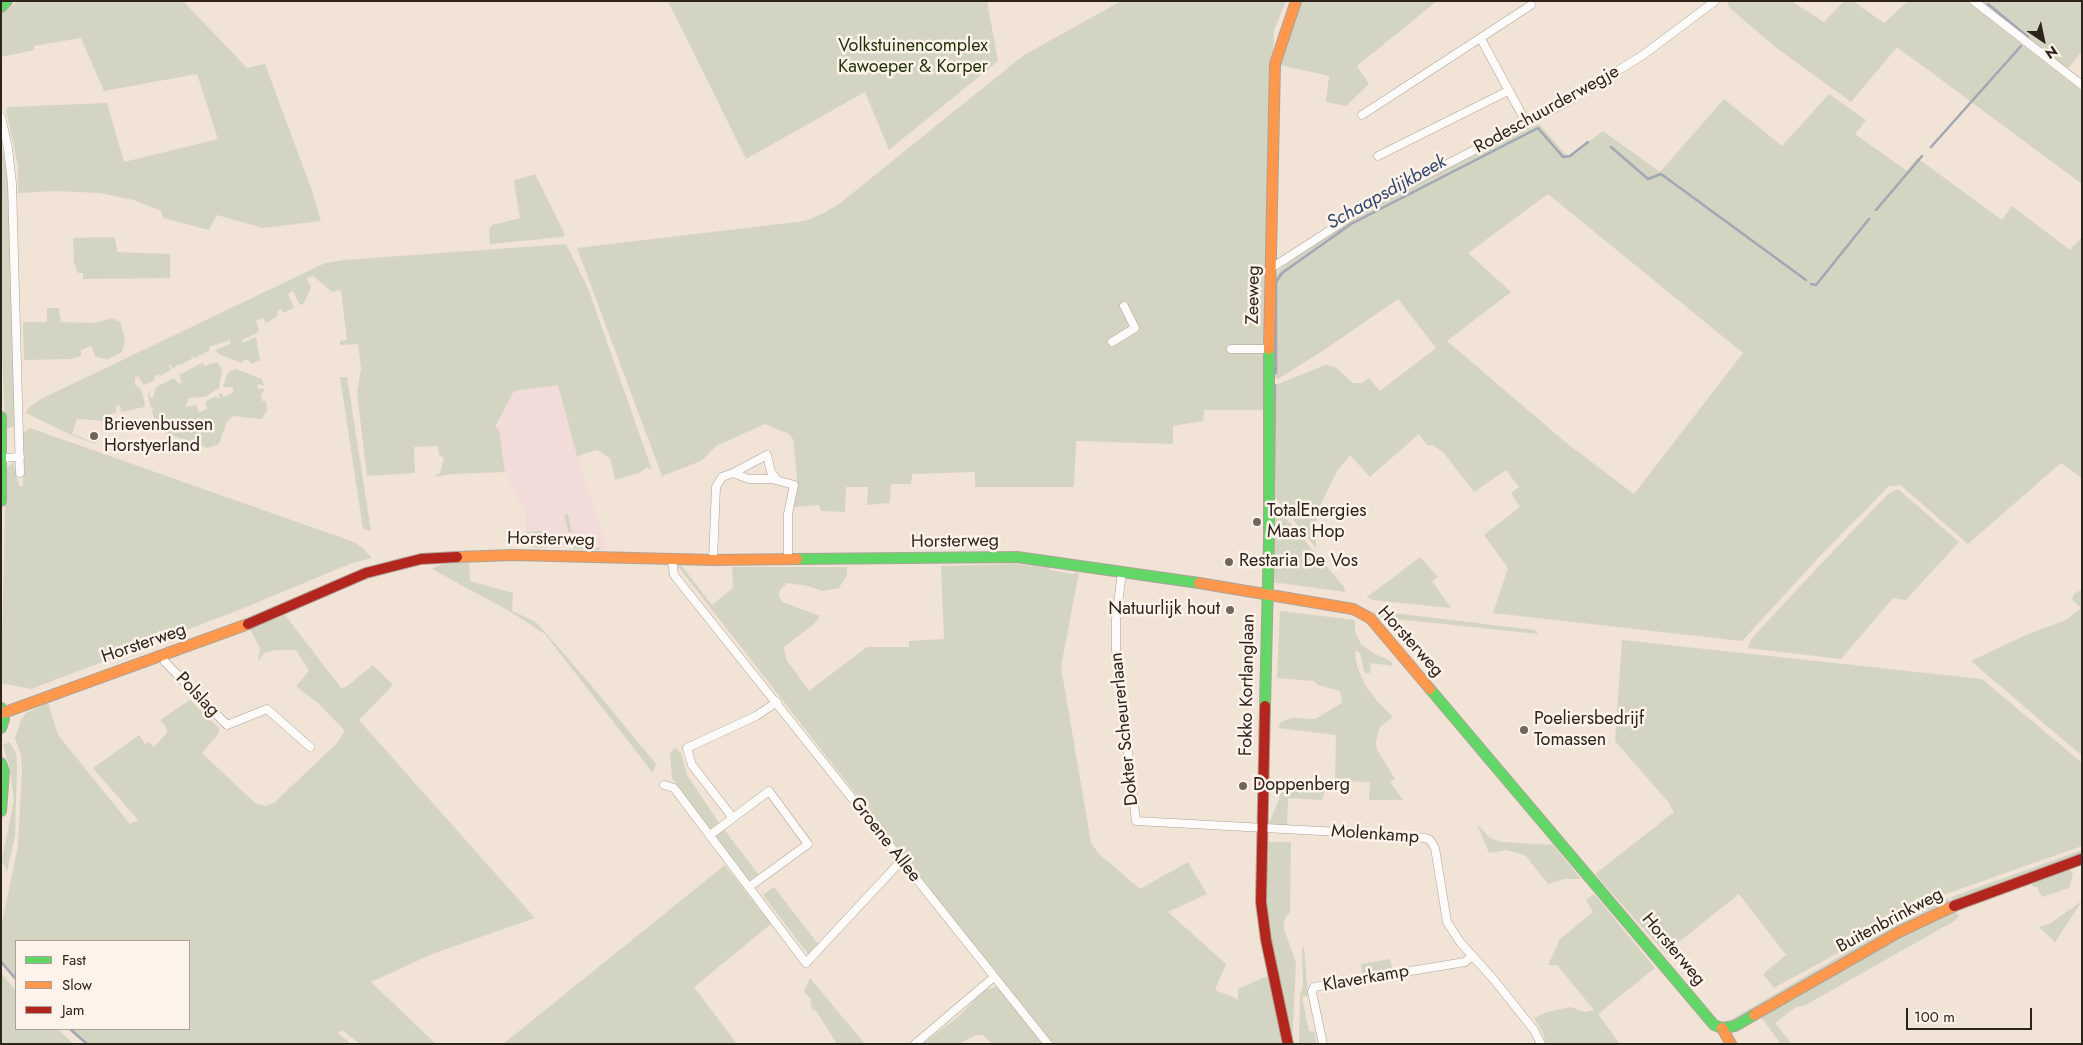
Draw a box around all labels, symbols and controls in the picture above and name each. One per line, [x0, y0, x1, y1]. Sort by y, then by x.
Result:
north arrow [2018, 15, 2068, 65]
park label: Volkstuinencomplex Kawoeper & Korper [838, 36, 988, 78]
text: N [2041, 41, 2062, 64]
street label: Rodeschuurderwegje [1471, 61, 1623, 159]
water label: Schaapsdijkbeek [1323, 151, 1451, 235]
street label: Zeeweg [1243, 265, 1265, 325]
place label: Brievenbussen Horstyerland [104, 415, 213, 458]
marker: Brievenbussen Horstyerland [88, 430, 100, 442]
place label: TotalEnergies Maas Hop [1267, 501, 1367, 544]
marker: TotalEnergies Maas Hop [1251, 516, 1263, 528]
street label: Horsterweg [507, 528, 595, 552]
street label: Horsterweg [911, 530, 999, 554]
place label: Restaria De Vos [1239, 551, 1358, 573]
marker: Restaria De Vos [1223, 556, 1235, 568]
place label: Natuurlijk hout [1108, 599, 1220, 621]
street label: Horsterweg [1373, 602, 1447, 682]
marker: Natuurlijk hout [1224, 604, 1236, 616]
street label: Fokko Kortlanglaan [1236, 614, 1260, 756]
street label: Horsterweg [99, 619, 189, 669]
street label: Dokter Scheurerlaan [1106, 651, 1144, 807]
street label: Polslag [171, 668, 223, 722]
place label: Poeliersbedrijf Tomassen [1534, 709, 1644, 752]
marker: Poeliersbedrijf Tomassen [1518, 724, 1530, 736]
place label: Doppenberg [1253, 775, 1350, 797]
marker: Doppenberg [1237, 780, 1249, 792]
street label: Groene Allee [845, 793, 925, 887]
street label: Molenkamp [1330, 821, 1420, 849]
street label: Buitenbrinkweg [1833, 884, 1947, 958]
street label: Horsterweg [1636, 909, 1710, 991]
legend [15, 940, 190, 1030]
text: Fast [62, 949, 86, 971]
street label: Klaverkamp [1321, 961, 1411, 997]
text: Slow [62, 974, 92, 996]
scale bar [1908, 998, 2034, 1030]
text: Jam [62, 999, 85, 1021]
text: 100 m [1914, 1006, 1955, 1028]

